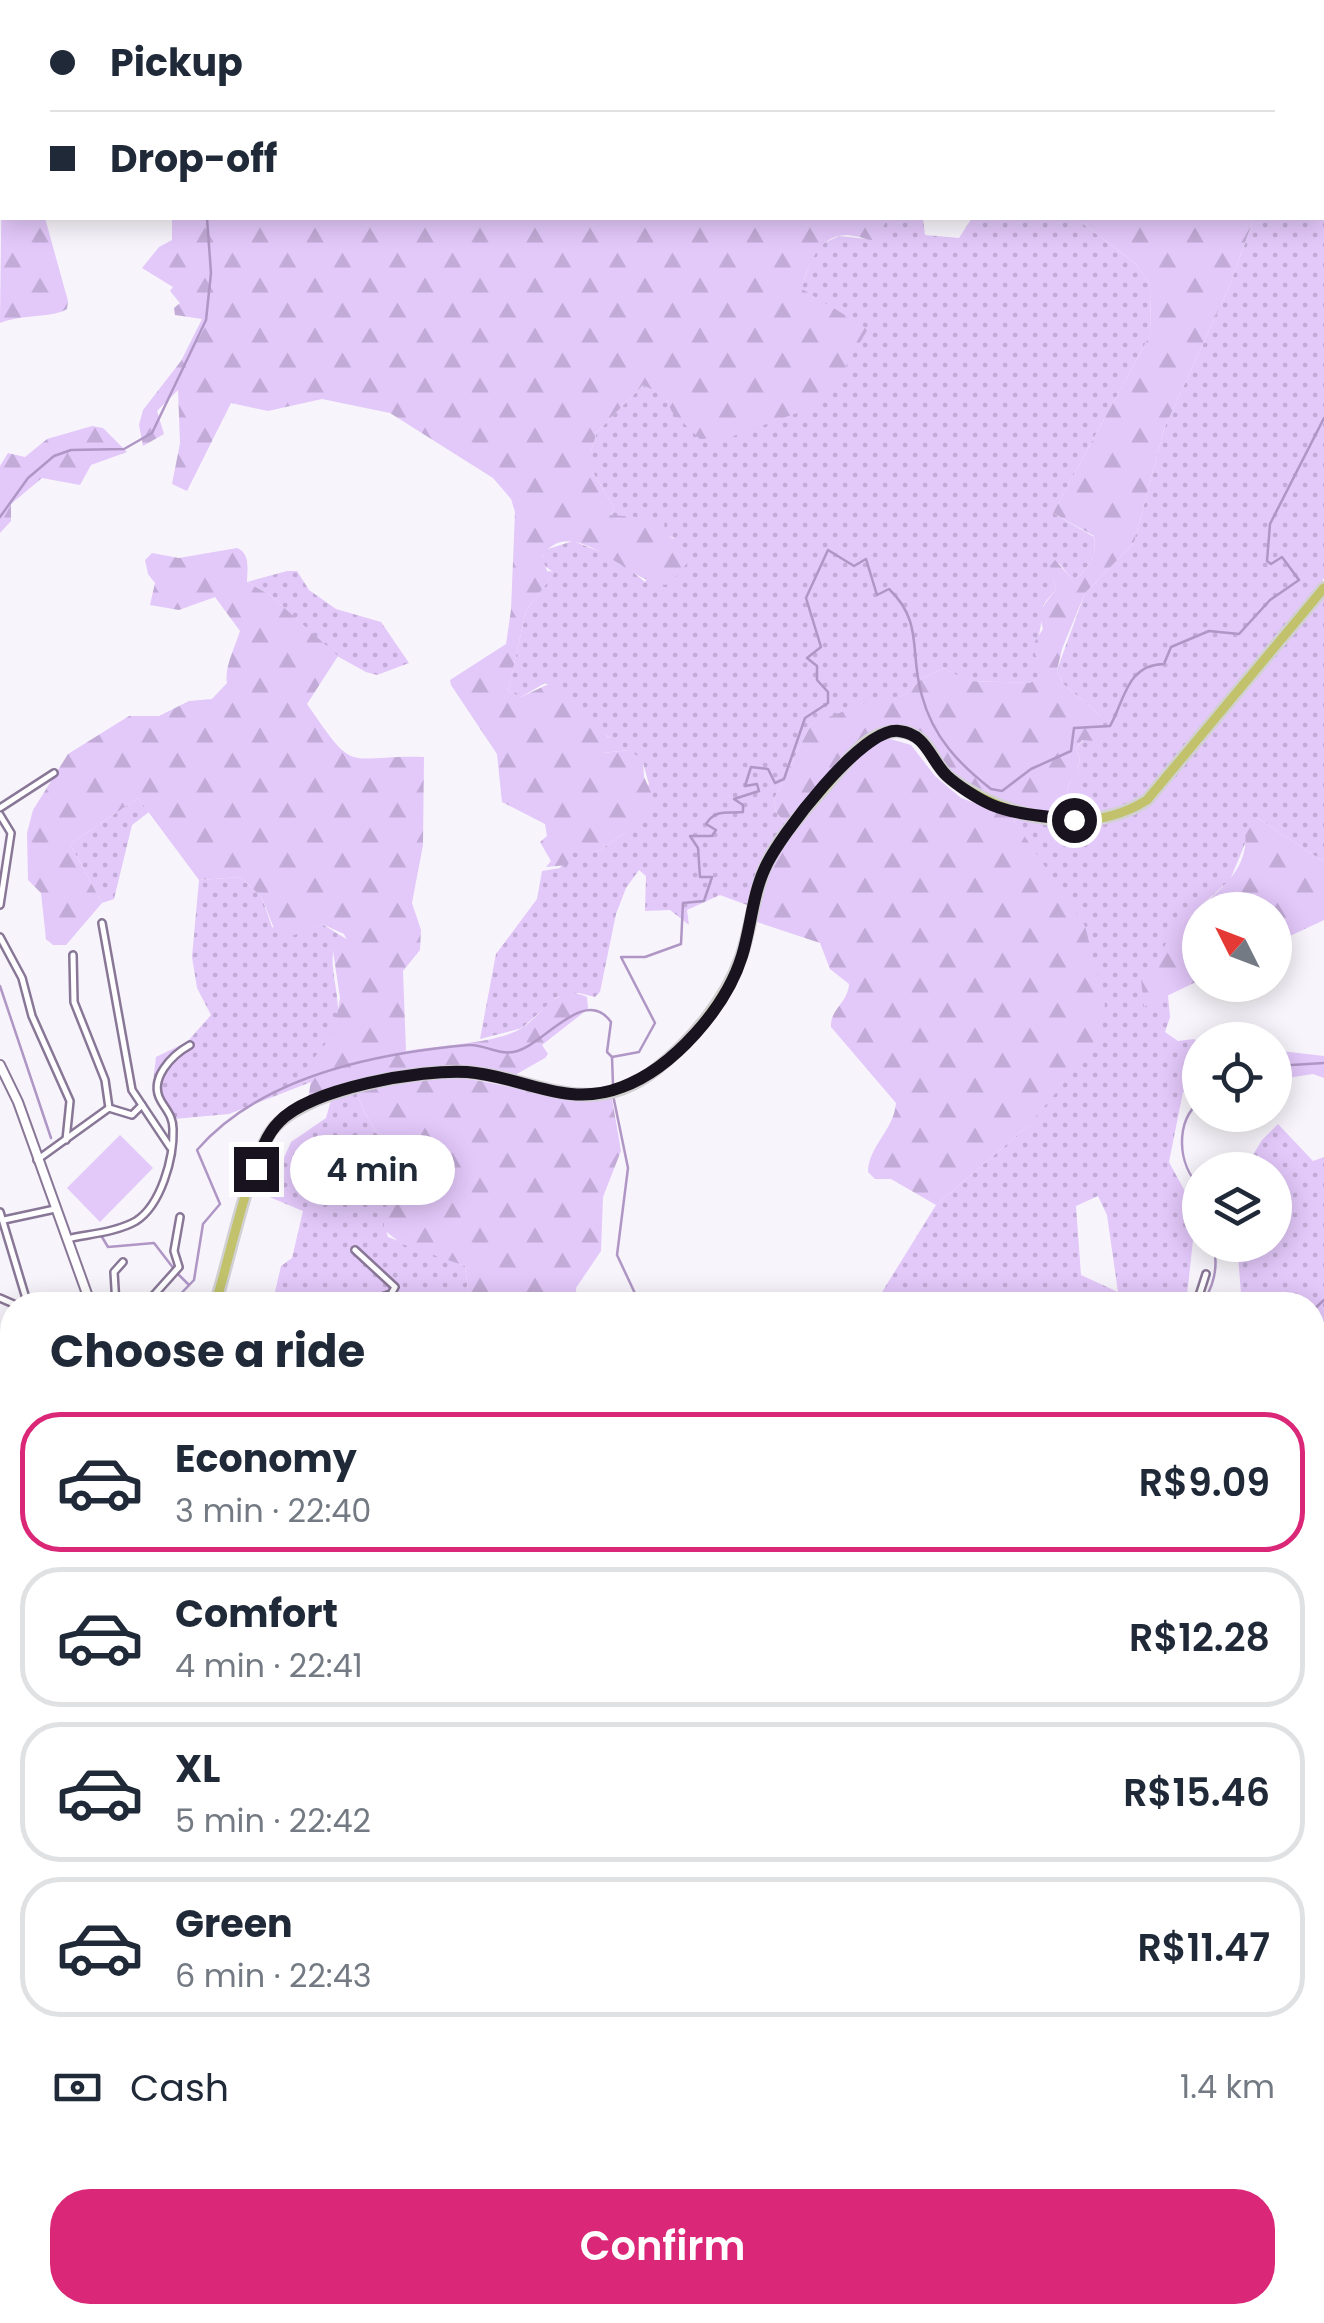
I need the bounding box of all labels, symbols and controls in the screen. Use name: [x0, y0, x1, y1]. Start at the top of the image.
text: Pickup: [110, 36, 243, 89]
text: Drop-off: [110, 132, 278, 185]
route start: [1052, 798, 1097, 843]
north arrow: [1182, 892, 1292, 1002]
map controls: [1182, 892, 1292, 1262]
button: locate: [1182, 1022, 1292, 1132]
callout: 4 min: [291, 1134, 456, 1204]
route end: [234, 1147, 279, 1192]
text: 4 min: [326, 1147, 419, 1192]
button: layers: [1182, 1152, 1292, 1262]
text: Choose a ride: [50, 1320, 365, 1383]
text: Economy: [175, 1432, 357, 1485]
icon: car: [55, 1437, 145, 1527]
text: R$9.09: [1139, 1456, 1270, 1509]
text: 3 min · 22:40: [175, 1488, 371, 1533]
text: Comfort: [175, 1587, 338, 1640]
icon: car: [55, 1592, 145, 1682]
text: R$12.28: [1129, 1611, 1270, 1664]
text: 4 min · 22:41: [175, 1643, 363, 1688]
text: XL: [175, 1742, 220, 1795]
icon: car: [55, 1747, 145, 1837]
text: R$15.46: [1123, 1766, 1270, 1819]
text: 5 min · 22:42: [175, 1798, 371, 1843]
text: Green: [175, 1897, 293, 1950]
icon: car: [55, 1902, 145, 1992]
text: R$11.47: [1137, 1921, 1270, 1974]
text: 6 min · 22:43: [175, 1953, 372, 1998]
icon: cash: [50, 2060, 105, 2115]
text: Cash: [130, 2061, 229, 2114]
text: 1.4 km: [1180, 2064, 1275, 2109]
button: Confirm: [50, 2189, 1275, 2304]

